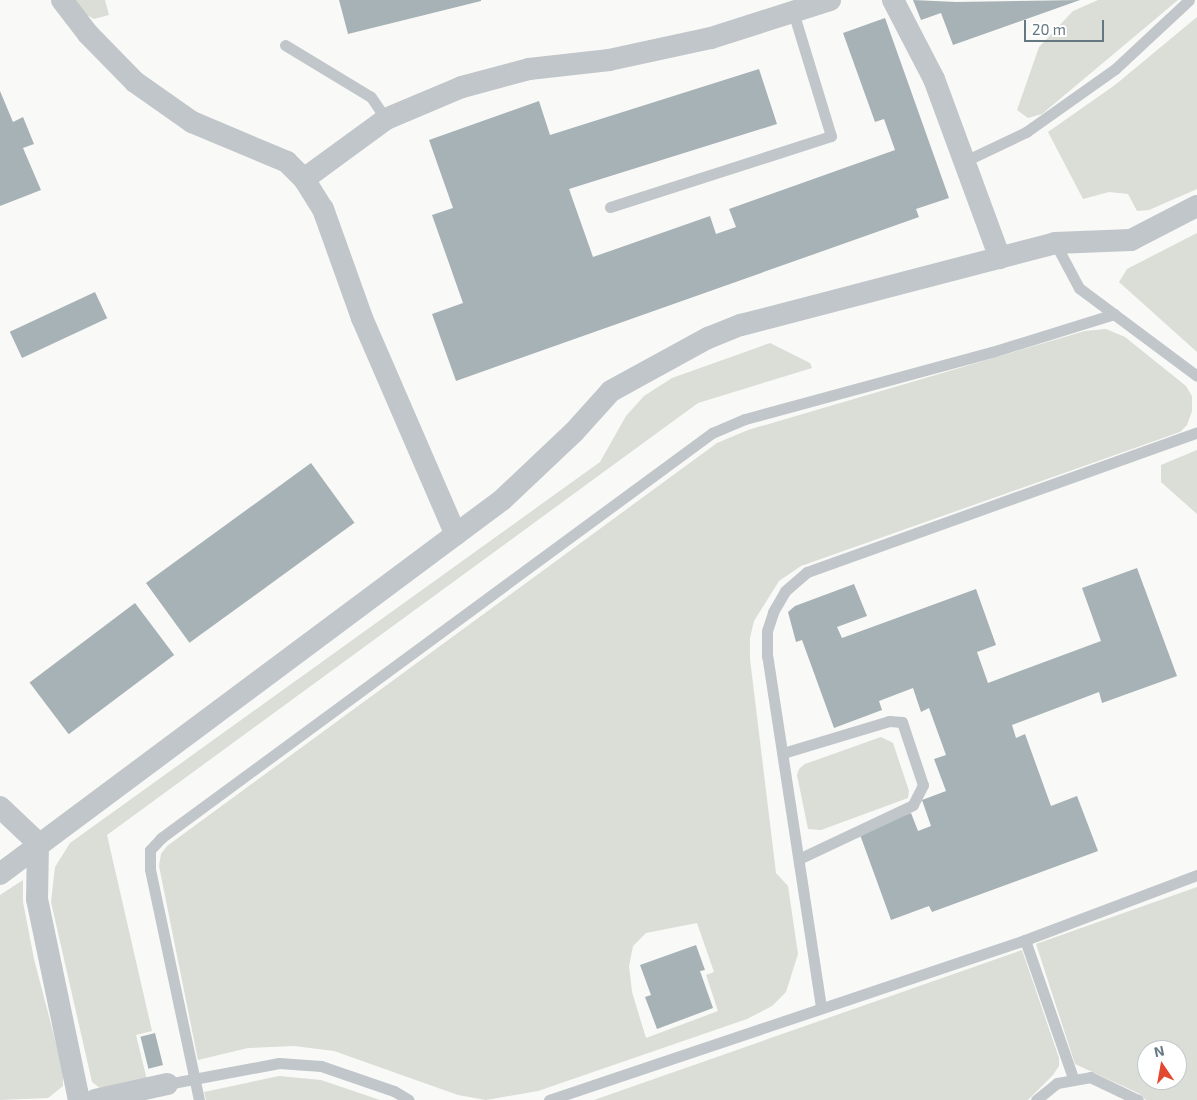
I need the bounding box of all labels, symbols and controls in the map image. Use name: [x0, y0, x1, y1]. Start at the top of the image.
scale bar: [1027, 10, 1107, 42]
text: 20 m: [1032, 20, 1066, 38]
north arrow: [1137, 1040, 1187, 1090]
text: N: [1152, 1041, 1166, 1060]

